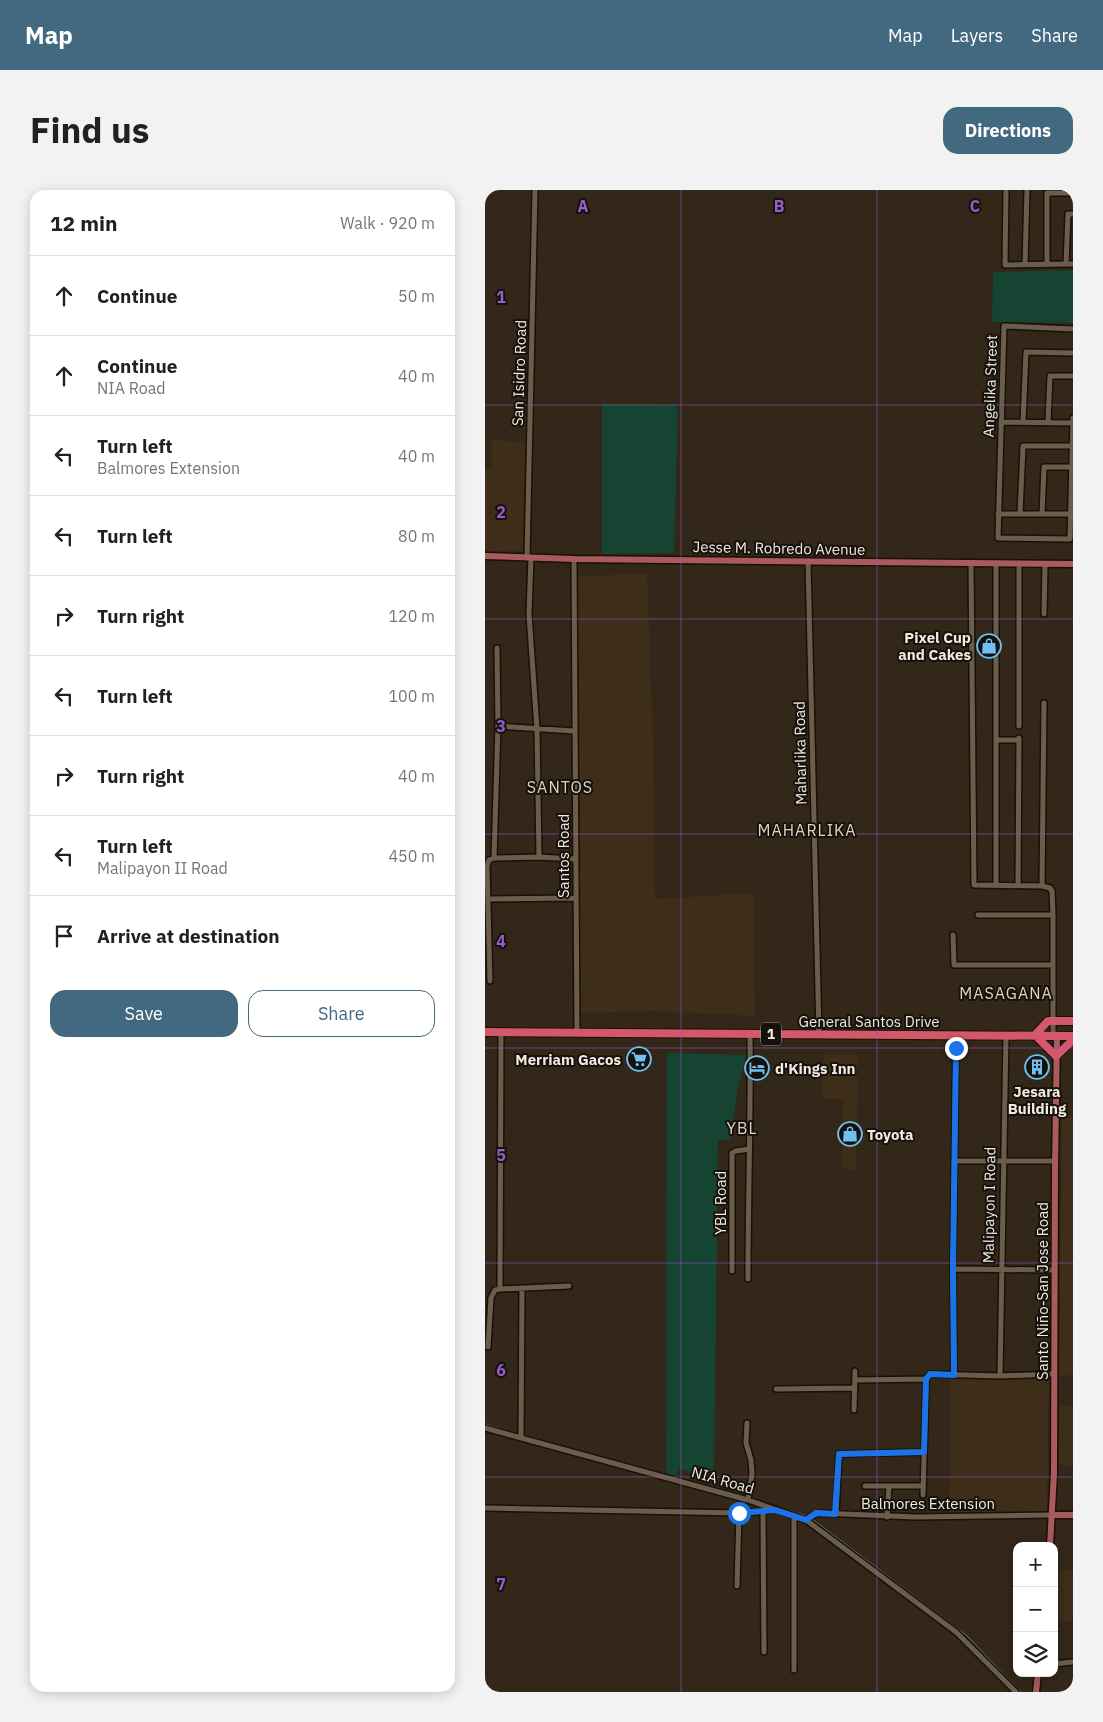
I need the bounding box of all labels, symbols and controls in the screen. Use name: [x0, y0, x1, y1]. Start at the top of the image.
text: Map: [25, 19, 73, 51]
text: Map: [888, 24, 923, 47]
text: Layers: [951, 24, 1003, 47]
text: Share: [1031, 24, 1078, 47]
text: Find us: [30, 107, 149, 153]
button: Directions: [943, 107, 1073, 154]
text: A: [578, 196, 589, 216]
text: B: [774, 196, 785, 216]
text: C: [970, 196, 980, 216]
text: 12 min: [50, 209, 117, 237]
text: Walk · 920 m: [340, 213, 435, 233]
icon: ahead: [50, 282, 78, 310]
text: Continue: [97, 284, 177, 308]
text: 50 m: [398, 286, 435, 306]
text: 1: [496, 287, 506, 307]
street label: San Isidro Road: [508, 319, 530, 427]
street label: Angelika Street: [979, 334, 1001, 438]
text: Continue: [97, 354, 177, 378]
icon: ahead: [50, 362, 78, 390]
text: 40 m: [398, 366, 435, 386]
text: NIA Road: [97, 378, 166, 398]
text: Turn left: [97, 434, 173, 458]
icon: left: [50, 442, 78, 470]
text: 40 m: [398, 446, 435, 466]
text: Balmores Extension: [97, 458, 240, 478]
text: 2: [496, 502, 506, 522]
icon: left: [50, 522, 78, 550]
text: Turn left: [97, 524, 173, 548]
text: 80 m: [398, 526, 435, 546]
street label: Jesse M. Robredo Avenue: [692, 537, 866, 559]
icon: right: [50, 602, 78, 630]
text: Turn right: [97, 604, 184, 628]
text: 120 m: [388, 606, 435, 626]
place label: Pixel Cup and Cakes: [898, 628, 971, 664]
shop icon: Pixel Cup and Cakes: [976, 633, 1002, 659]
icon: left: [50, 682, 78, 710]
text: Turn left: [97, 684, 173, 708]
text: 100 m: [388, 686, 435, 706]
street label: Maharlika Road: [790, 701, 810, 805]
text: 3: [496, 716, 506, 736]
icon: right: [50, 762, 78, 790]
text: Turn right: [97, 764, 184, 788]
text: 40 m: [398, 766, 435, 786]
district label: SANTOS: [527, 777, 593, 797]
street label: Santos Road: [554, 814, 573, 898]
district label: MAHARLIKA: [758, 820, 856, 840]
text: Turn left: [97, 834, 173, 858]
icon: left: [50, 842, 78, 870]
text: 450 m: [388, 846, 435, 866]
text: Malipayon II Road: [97, 858, 228, 878]
icon: arrive: [50, 922, 78, 950]
text: Arrive at destination: [97, 924, 280, 948]
text: 4: [496, 931, 506, 951]
district label: MASAGANA: [959, 983, 1053, 1003]
button: Save: [50, 990, 238, 1037]
button: Share: [248, 990, 435, 1037]
street label: General Santos Drive: [798, 1012, 940, 1031]
road number: 1: [761, 1022, 781, 1046]
route end: [945, 1037, 968, 1060]
supermarket icon: Merriam Gacos: [626, 1046, 652, 1072]
place label: Merriam Gacos: [515, 1050, 621, 1069]
building icon: Jesara Building: [1024, 1054, 1050, 1080]
hotel icon: d'Kings Inn: [744, 1055, 770, 1081]
place label: d'Kings Inn: [775, 1059, 856, 1078]
place label: Jesara Building: [1008, 1082, 1067, 1118]
district label: YBL: [727, 1118, 757, 1138]
shop icon: Toyota: [837, 1121, 863, 1147]
place label: Toyota: [867, 1125, 914, 1144]
text: 5: [496, 1145, 506, 1165]
street label: Malipayon I Road: [978, 1147, 1000, 1263]
street label: YBL Road: [711, 1171, 730, 1235]
street label: Santo Niño-San Jose Road: [1033, 1202, 1052, 1380]
text: 6: [496, 1360, 506, 1380]
street label: NIA Road: [690, 1462, 756, 1498]
street label: Balmores Extension: [861, 1494, 995, 1513]
route start: [728, 1502, 751, 1525]
map controls: [1013, 1542, 1058, 1677]
button: +: [1013, 1542, 1058, 1587]
text: 7: [496, 1574, 506, 1594]
button: −: [1013, 1587, 1058, 1632]
button: layers: [1013, 1632, 1058, 1677]

